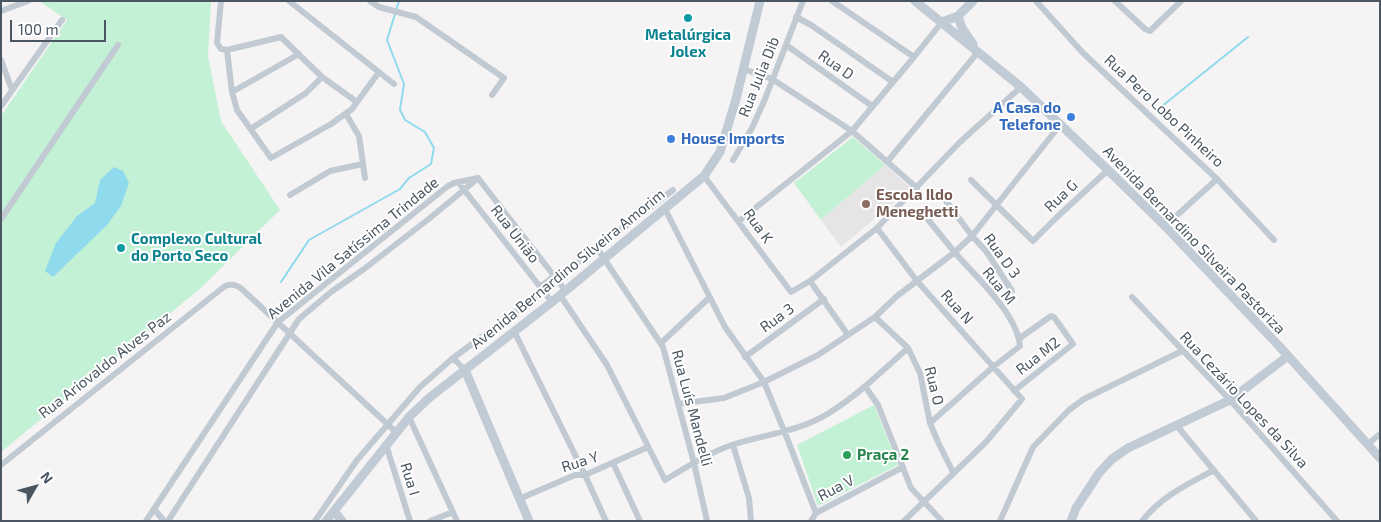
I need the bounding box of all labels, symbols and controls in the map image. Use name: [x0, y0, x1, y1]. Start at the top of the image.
scale bar: [12, 10, 109, 42]
marker: Metalúrgica Jolex: [682, 12, 694, 24]
text: 100 m: [18, 20, 59, 38]
place label: Metalúrgica Jolex: [645, 26, 731, 61]
street label: Rua Julia Dib: [735, 34, 783, 120]
street label: Rua D: [815, 46, 857, 84]
street label: Rua Pero Lobo Pinheiro: [1101, 51, 1227, 171]
place label: A Casa do Telefone: [993, 99, 1061, 134]
marker: A Casa do Telefone: [1065, 111, 1077, 123]
place label: House Imports: [681, 130, 785, 148]
marker: House Imports: [665, 133, 677, 145]
street label: Avenida Bernardino Silveira Pastoriza: [1099, 142, 1289, 338]
street label: Avenida Vila Satíssima Trindade: [264, 173, 442, 323]
street label: Rua G: [1041, 176, 1081, 216]
street label: Avenida Bernardino Silveira Amorim: [468, 185, 668, 353]
place label: Escola Ildo Meneghetti: [876, 186, 958, 221]
marker: Escola Ildo Meneghetti: [860, 198, 872, 210]
street label: Rua União: [487, 201, 543, 267]
street label: Rua K: [739, 205, 777, 247]
place label: Complexo Cultural do Porto Seco: [131, 230, 262, 265]
street label: Rua D 3: [980, 230, 1024, 282]
marker: Complexo Cultural do Porto Seco: [115, 242, 127, 254]
street label: Rua M: [979, 264, 1019, 308]
street label: Rua N: [937, 286, 977, 328]
street label: Rua 3: [756, 300, 798, 336]
street label: Rua Ariovaldo Alves Paz: [35, 308, 175, 422]
street label: Rua Cezário Lopes da Silva: [1176, 328, 1312, 472]
street label: Rua M2: [1012, 333, 1064, 379]
street label: Rua Luís Mandelli: [668, 348, 716, 468]
street label: Rua O: [920, 365, 948, 407]
place label: Praça 2: [857, 446, 909, 464]
street label: Rua Y: [559, 448, 601, 476]
marker: Praça 2: [841, 449, 853, 461]
street label: Rua I: [397, 460, 423, 498]
north arrow: [10, 462, 60, 512]
text: N: [37, 468, 57, 487]
street label: Rua V: [815, 471, 857, 505]

